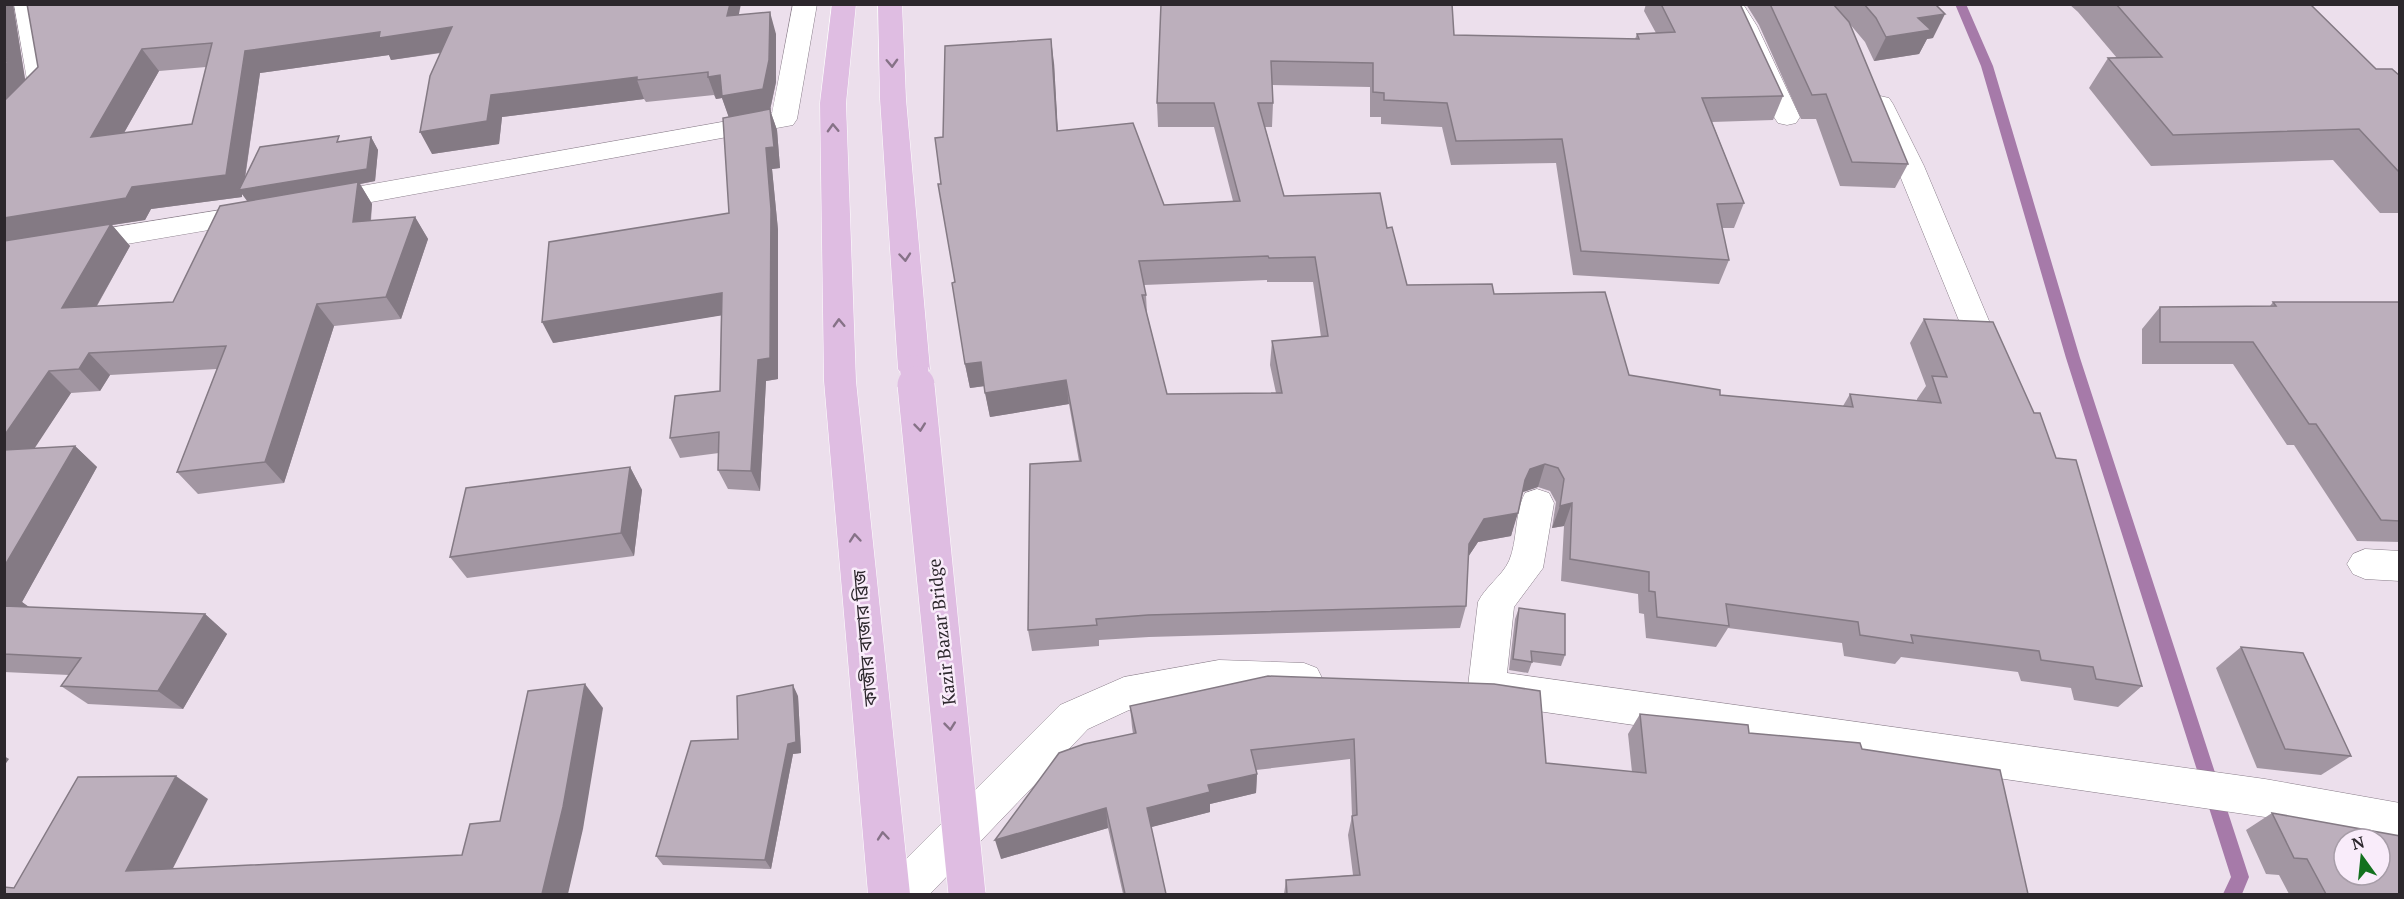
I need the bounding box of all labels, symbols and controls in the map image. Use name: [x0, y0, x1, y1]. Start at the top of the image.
one-way arrow: [885, 58, 898, 67]
one-way arrow: [827, 124, 840, 133]
one-way arrow: [898, 253, 911, 262]
one-way arrow: [832, 318, 845, 327]
one-way arrow: [913, 423, 926, 432]
one-way arrow: [849, 533, 862, 542]
street label: Kazir Bazar Bridge: [921, 557, 961, 707]
street label: কাজীর বাজার ব্রিজ: [846, 568, 882, 708]
one-way arrow: [943, 721, 956, 730]
north arrow: [2332, 827, 2392, 887]
text: N: [2349, 830, 2367, 855]
one-way arrow: [877, 832, 890, 841]

